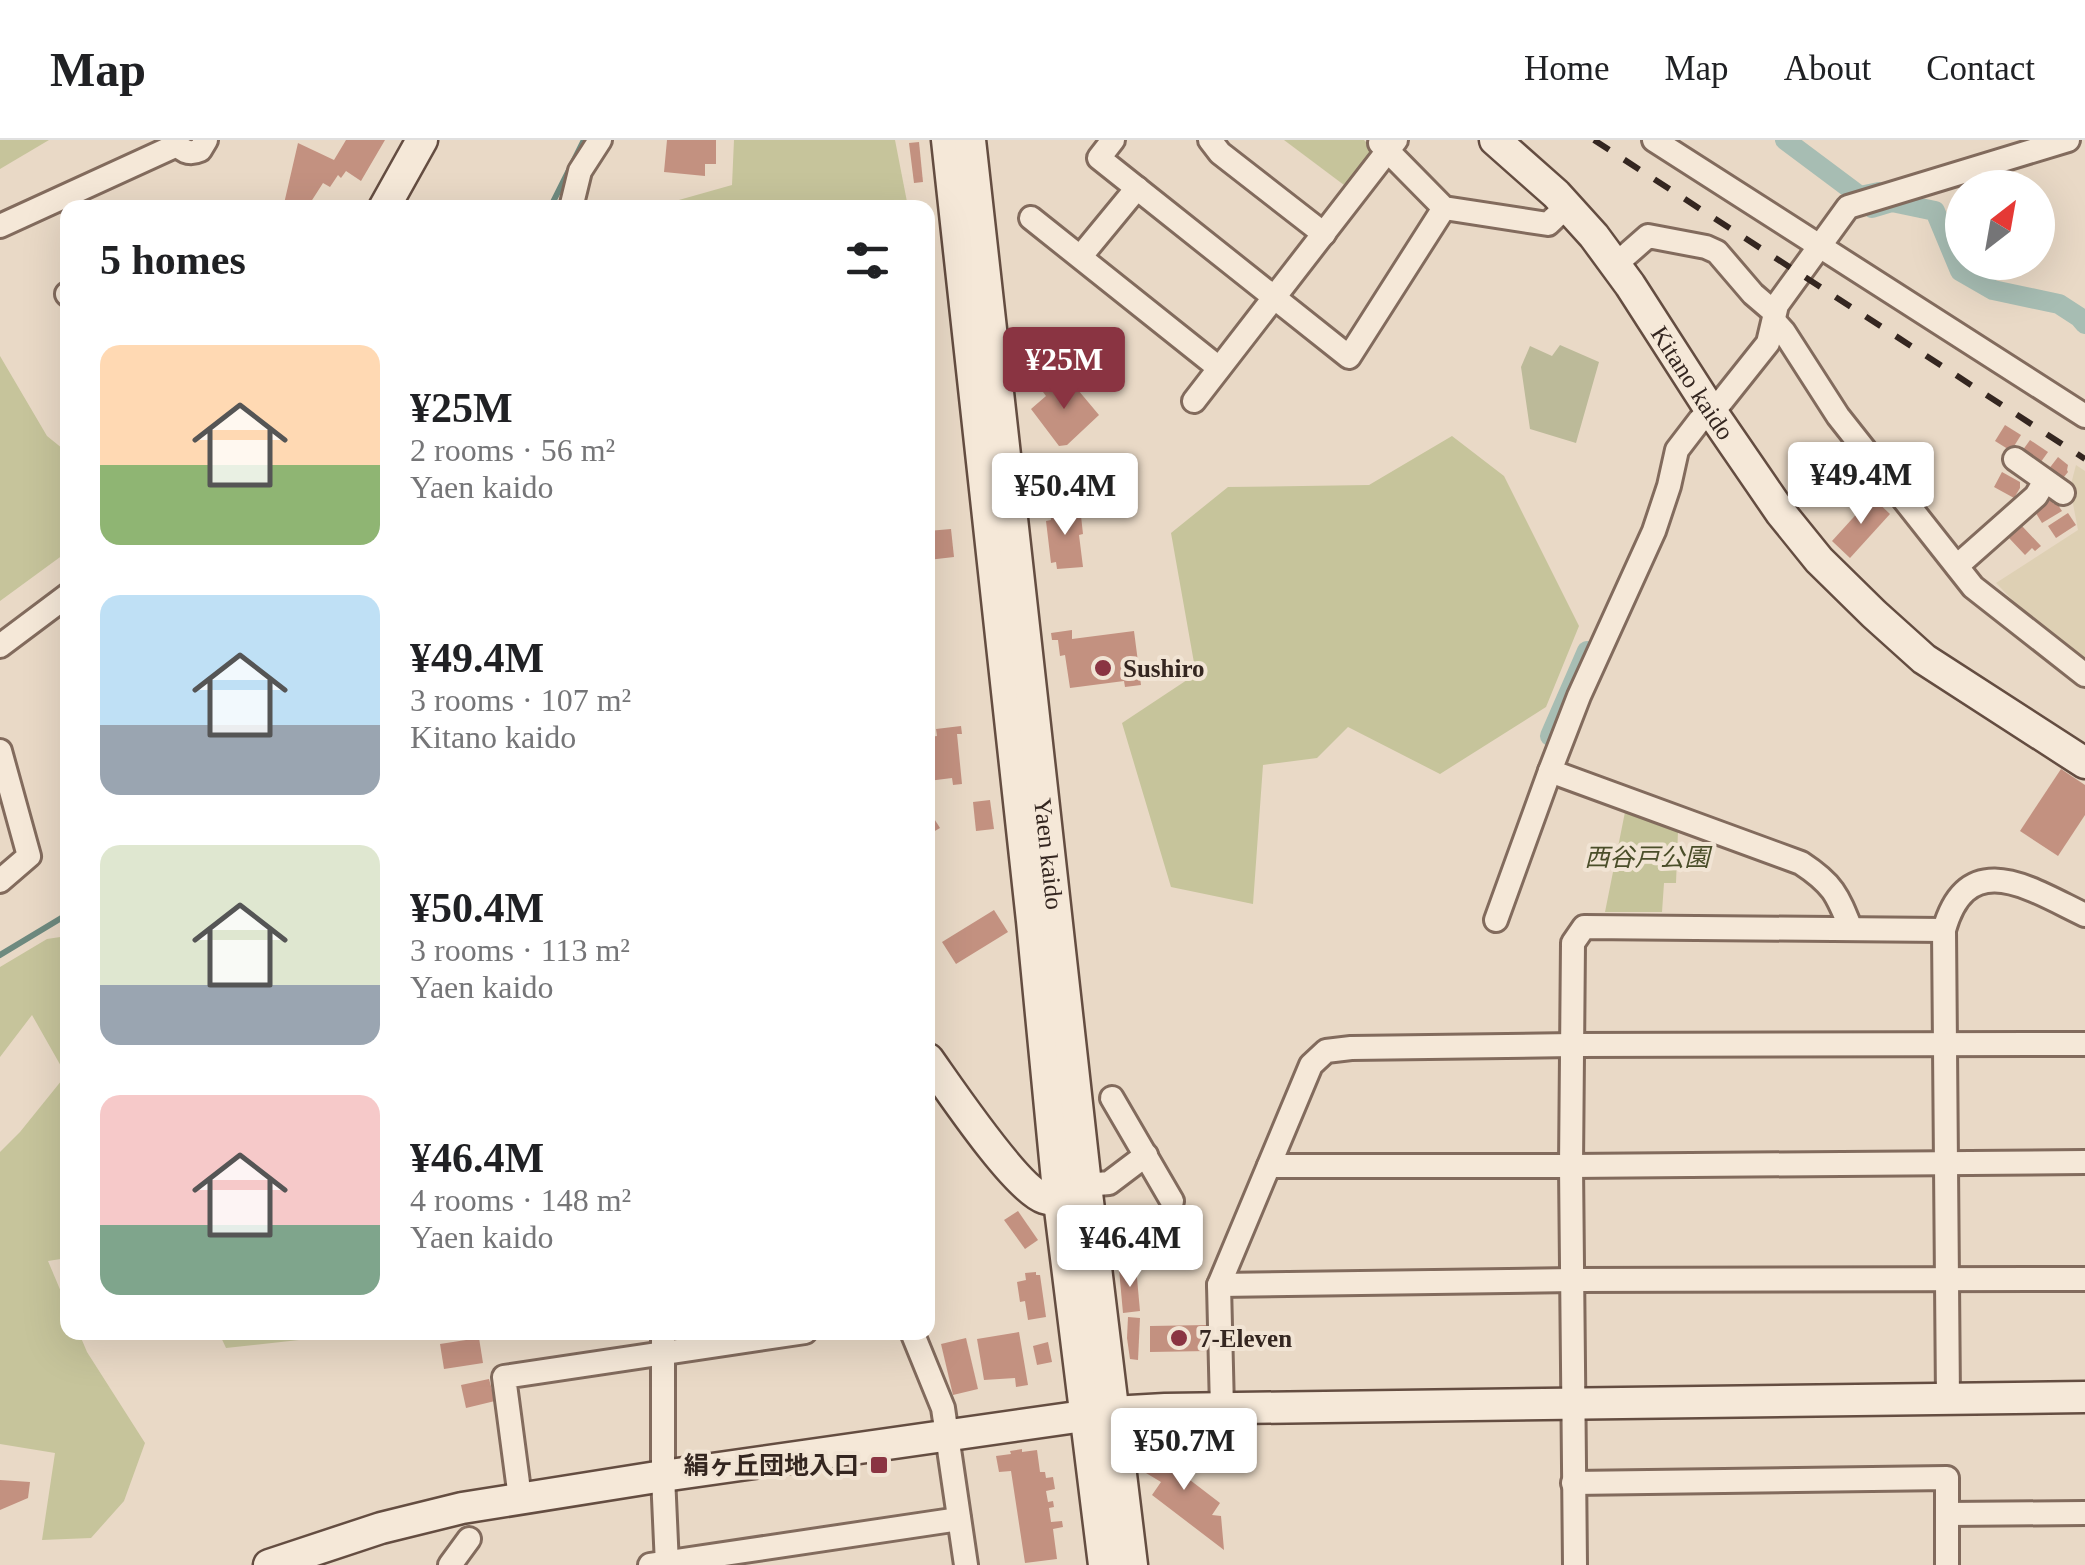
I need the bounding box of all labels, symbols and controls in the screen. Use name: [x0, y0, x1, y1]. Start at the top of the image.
text: Map: [50, 43, 146, 96]
text: Home: [1524, 49, 1609, 88]
text: Map: [1664, 49, 1729, 88]
text: About: [1784, 49, 1871, 88]
text: Contact: [1926, 49, 2035, 88]
north arrow: [1945, 170, 2055, 280]
map controls: [1945, 170, 2055, 280]
icon: filters: [840, 233, 895, 288]
text: 5 homes: [100, 237, 246, 283]
street label: Kitano kaido: [1646, 321, 1740, 444]
pin: ¥25M: [1005, 327, 1123, 412]
text: ¥25M: [1025, 341, 1103, 377]
icon: home: [180, 385, 300, 505]
text: ¥25M: [410, 385, 513, 431]
text: 2 rooms · 56 m²: [410, 432, 615, 468]
pin: ¥49.4M: [1780, 442, 1942, 527]
pin: ¥50.4M: [984, 453, 1146, 538]
text: ¥49.4M: [1810, 456, 1912, 492]
text: ¥50.4M: [1014, 467, 1116, 503]
text: Yaen kaido: [410, 469, 553, 505]
icon: home: [180, 635, 300, 755]
text: ¥49.4M: [410, 635, 544, 681]
place label: Sushiro: [1123, 655, 1205, 682]
marker: Sushiro: [1092, 657, 1114, 679]
text: 3 rooms · 107 m²: [410, 682, 631, 718]
text: Kitano kaido: [410, 719, 576, 755]
street label: Yaen kaido: [1030, 796, 1069, 911]
park label: 西谷戸公園: [1584, 844, 1712, 871]
icon: home: [180, 885, 300, 1005]
text: ¥50.4M: [410, 885, 544, 931]
text: 3 rooms · 113 m²: [410, 932, 630, 968]
text: Yaen kaido: [410, 969, 553, 1005]
icon: home: [180, 1135, 300, 1255]
text: ¥46.4M: [410, 1135, 544, 1181]
text: 4 rooms · 148 m²: [410, 1182, 631, 1218]
pin: ¥46.4M: [1049, 1205, 1211, 1290]
text: Yaen kaido: [410, 1219, 553, 1255]
text: ¥46.4M: [1079, 1219, 1181, 1255]
place label: 7-Eleven: [1199, 1325, 1292, 1352]
marker: 7-Eleven: [1168, 1327, 1190, 1349]
pin: ¥50.7M: [1103, 1408, 1265, 1493]
text: ¥50.7M: [1133, 1422, 1235, 1458]
place label: 絹ヶ丘団地入口: [684, 1452, 859, 1479]
marker: 絹ヶ丘団地入口: [868, 1454, 890, 1476]

